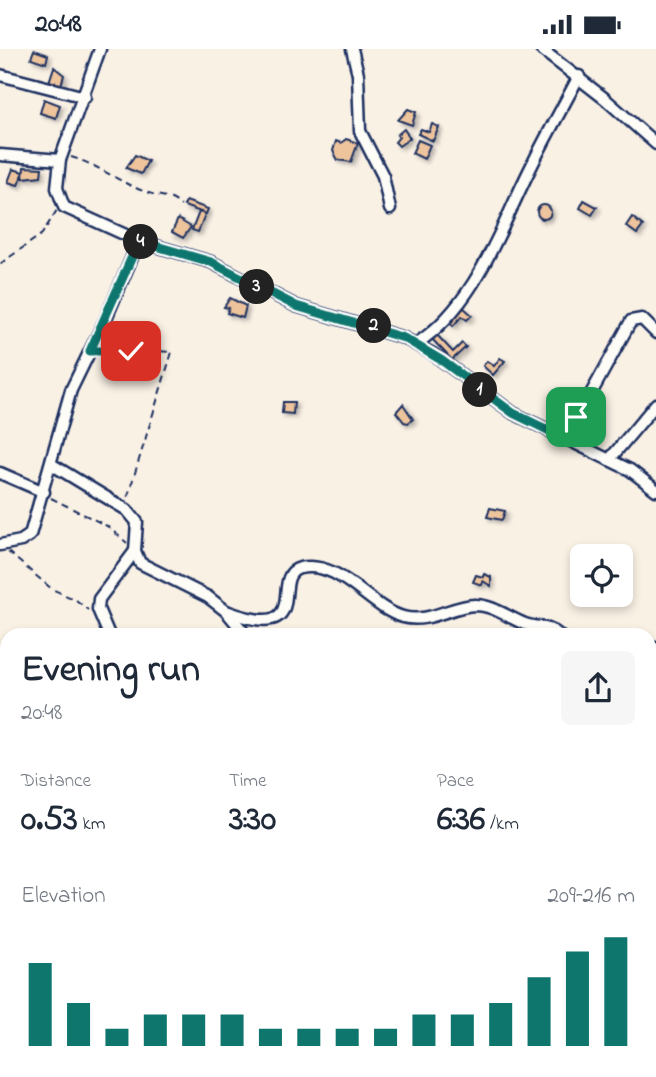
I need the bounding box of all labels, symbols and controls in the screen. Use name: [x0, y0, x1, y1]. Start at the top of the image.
text: 20:48: [35, 6, 82, 44]
pin: 4: [124, 225, 158, 259]
text: 4: [137, 228, 144, 255]
pin: 3: [240, 269, 274, 305]
text: 3: [253, 273, 260, 300]
pin: 2: [356, 309, 392, 343]
text: 2: [369, 312, 378, 339]
pin: [101, 321, 161, 381]
icon: check: [112, 332, 150, 370]
pin: 1: [462, 373, 498, 407]
text: 1: [476, 376, 483, 403]
pin: [546, 387, 606, 447]
icon: arrive: [557, 398, 595, 436]
map controls: [570, 544, 633, 607]
button: locate: [570, 544, 633, 607]
text: Evening run: [21, 643, 200, 699]
button: share: [561, 651, 635, 725]
text: 20:48: [21, 697, 62, 730]
text: Distance: [21, 768, 91, 795]
text: Time: [229, 768, 267, 795]
text: Pace: [437, 768, 474, 795]
text: 0.53: [21, 795, 78, 846]
text: 3:30: [229, 795, 276, 846]
text: 6:36: [437, 795, 485, 846]
text: km: [78, 811, 106, 838]
text: /km: [485, 811, 519, 838]
text: Elevation: [21, 880, 106, 913]
text: 209–216 m: [548, 880, 635, 913]

